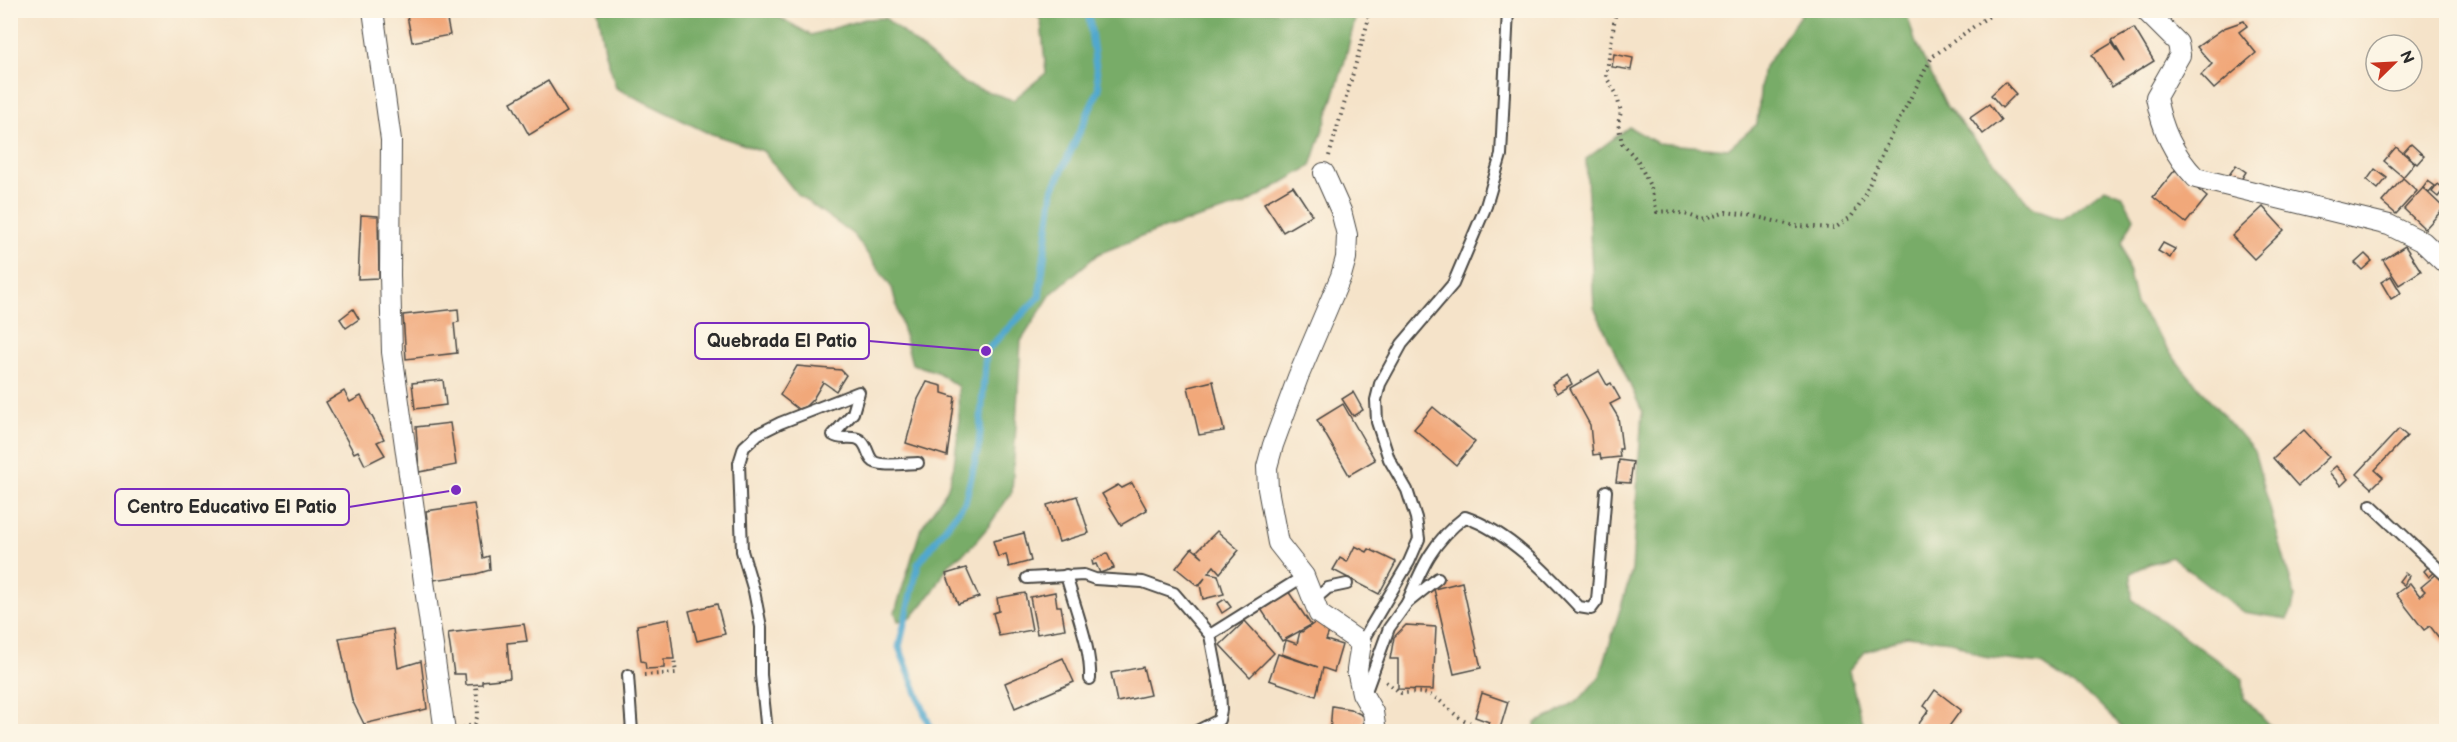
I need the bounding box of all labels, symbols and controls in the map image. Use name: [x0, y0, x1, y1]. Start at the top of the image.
north arrow: [2364, 33, 2424, 93]
text: N: [2395, 48, 2417, 67]
callout: Quebrada El Patio: [695, 323, 869, 359]
text: Quebrada El Patio: [707, 331, 857, 352]
callout: Centro Educativo El Patio: [115, 489, 349, 525]
text: Centro Educativo El Patio: [127, 497, 337, 518]

